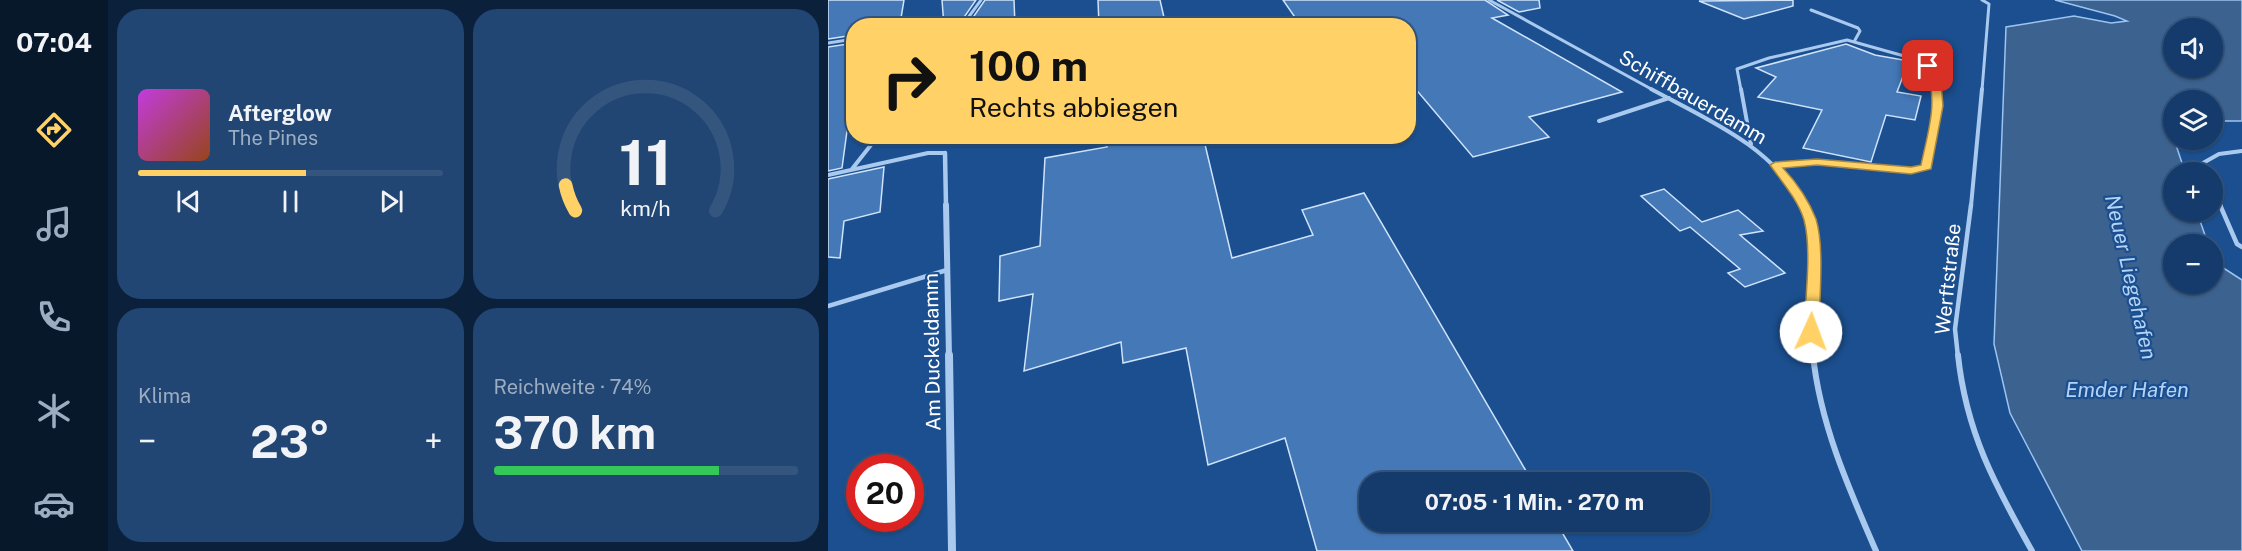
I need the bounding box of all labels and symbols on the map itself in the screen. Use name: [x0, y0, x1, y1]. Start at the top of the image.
pin: [1902, 40, 1953, 91]
street label: Schiffbauerdamm: [1615, 45, 1771, 149]
water label: Neuer Liegehafen: [2100, 192, 2162, 362]
street label: Werftstraße: [1930, 222, 1966, 336]
street label: Am Duckeldamm: [919, 273, 945, 431]
position arrow: [1779, 300, 1843, 364]
water label: Emder Hafen: [2065, 377, 2189, 402]
speed limit sign: 20: [846, 454, 924, 532]

